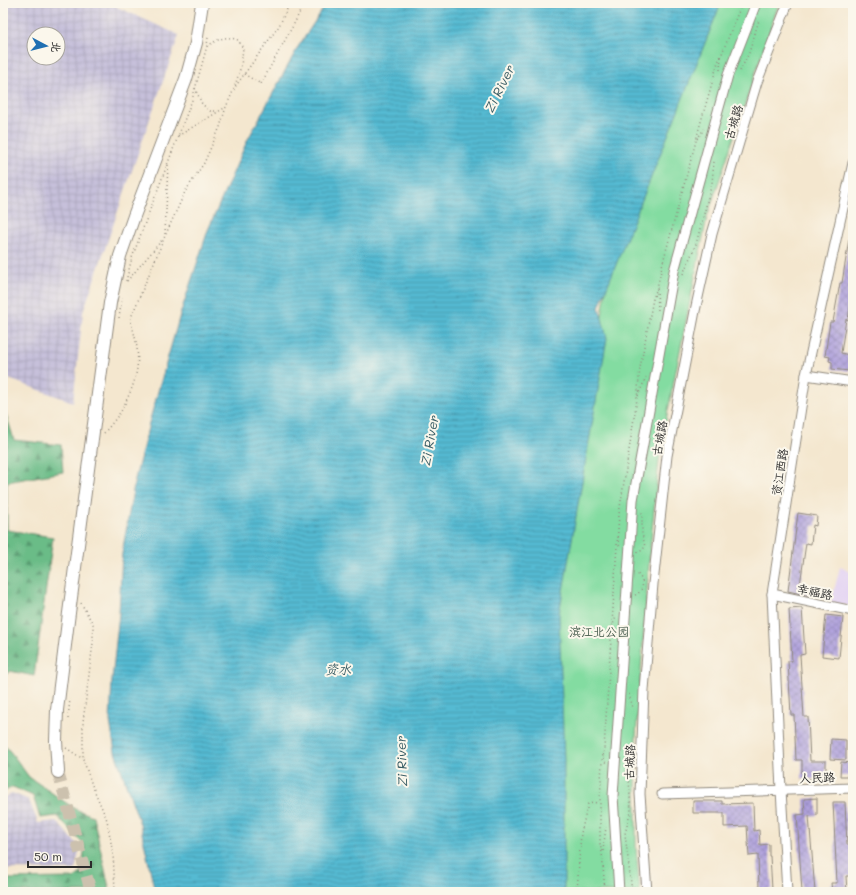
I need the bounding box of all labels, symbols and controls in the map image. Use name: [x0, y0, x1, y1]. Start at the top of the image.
north arrow: [26, 26, 66, 66]
text: 北: [48, 41, 65, 54]
water label: Zi River: [480, 61, 518, 114]
street label: 古城路: [720, 102, 746, 142]
water label: Zi River: [416, 413, 442, 466]
street label: 古城路: [648, 419, 670, 457]
street label: 资江西路: [767, 447, 791, 497]
street label: 幸福路: [796, 579, 834, 603]
park label: 滨江北公园: [569, 623, 629, 639]
water label: 资水: [325, 660, 352, 677]
water label: Zi River: [392, 735, 410, 787]
street label: 古城路: [620, 744, 638, 780]
street label: 人民路: [799, 768, 835, 786]
scale bar: [28, 843, 91, 869]
text: 50 m: [34, 848, 62, 864]

